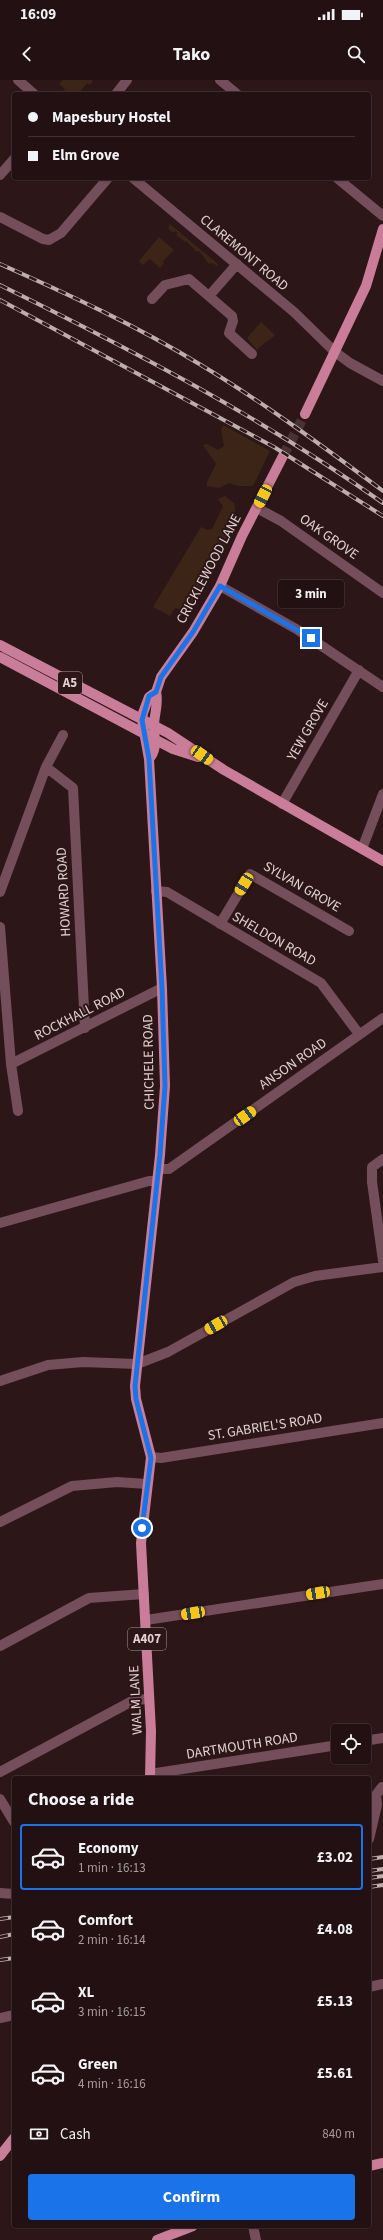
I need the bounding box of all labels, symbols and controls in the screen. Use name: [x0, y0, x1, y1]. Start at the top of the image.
text: 16:09: [20, 4, 56, 25]
text: Tako: [173, 42, 210, 67]
icon: back: [16, 43, 38, 65]
icon: search: [345, 43, 367, 65]
text: Mapesbury Hostel: [52, 107, 171, 128]
text: Elm Grove: [52, 145, 119, 166]
street label: CLAREMONT ROAD: [195, 210, 293, 296]
car: [252, 483, 274, 509]
street label: OAK GROVE: [295, 509, 363, 565]
street label: CRICKLEWOOD LANE: [172, 511, 246, 627]
callout: 3 min: [278, 580, 344, 608]
text: 3 min: [295, 585, 327, 603]
route end: [302, 629, 320, 647]
road number: A5: [58, 672, 82, 694]
street label: YEW GROVE: [282, 695, 334, 765]
car: [189, 743, 215, 767]
street label: HOWARD ROAD: [52, 847, 76, 937]
street label: SYLVAN GROVE: [260, 857, 344, 917]
car: [233, 871, 255, 897]
street label: SHELDON ROAD: [228, 907, 320, 971]
street label: ROCKHALL ROAD: [31, 982, 129, 1046]
street label: CHICHELE ROAD: [138, 1014, 160, 1110]
street label: ANSON ROAD: [255, 1033, 331, 1095]
car: [232, 1104, 258, 1128]
car: [203, 1314, 229, 1336]
street label: ST. GABRIEL'S ROAD: [206, 1408, 324, 1446]
route start: [133, 1519, 151, 1537]
car: [305, 1585, 331, 1601]
car: [180, 1605, 206, 1621]
road number: A407: [128, 1628, 166, 1650]
street label: WALM LANE: [124, 1665, 148, 1735]
map controls: [331, 1724, 371, 1764]
button: locate: [331, 1724, 371, 1764]
street label: DARTMOUTH ROAD: [185, 1727, 299, 1765]
text: Choose a ride: [28, 1787, 134, 1812]
text: Economy: [78, 1838, 139, 1859]
icon: car: [30, 1839, 66, 1875]
text: £3.02: [317, 1847, 353, 1868]
text: 1 min · 16:13: [78, 1859, 146, 1877]
text: Comfort: [78, 1910, 133, 1931]
icon: car: [30, 1911, 66, 1947]
text: £4.08: [317, 1919, 353, 1940]
text: 2 min · 16:14: [78, 1931, 146, 1949]
text: XL: [78, 1982, 94, 2003]
icon: car: [30, 1983, 66, 2019]
text: £5.13: [317, 1991, 353, 2012]
text: 3 min · 16:15: [78, 2003, 146, 2021]
text: Green: [78, 2054, 118, 2075]
icon: car: [30, 2055, 66, 2091]
text: £5.61: [317, 2063, 353, 2084]
text: 4 min · 16:16: [78, 2075, 146, 2093]
icon: cash: [28, 2123, 50, 2145]
text: Cash: [60, 2124, 91, 2145]
text: 840 m: [322, 2125, 355, 2143]
button: Confirm: [28, 2174, 355, 2220]

